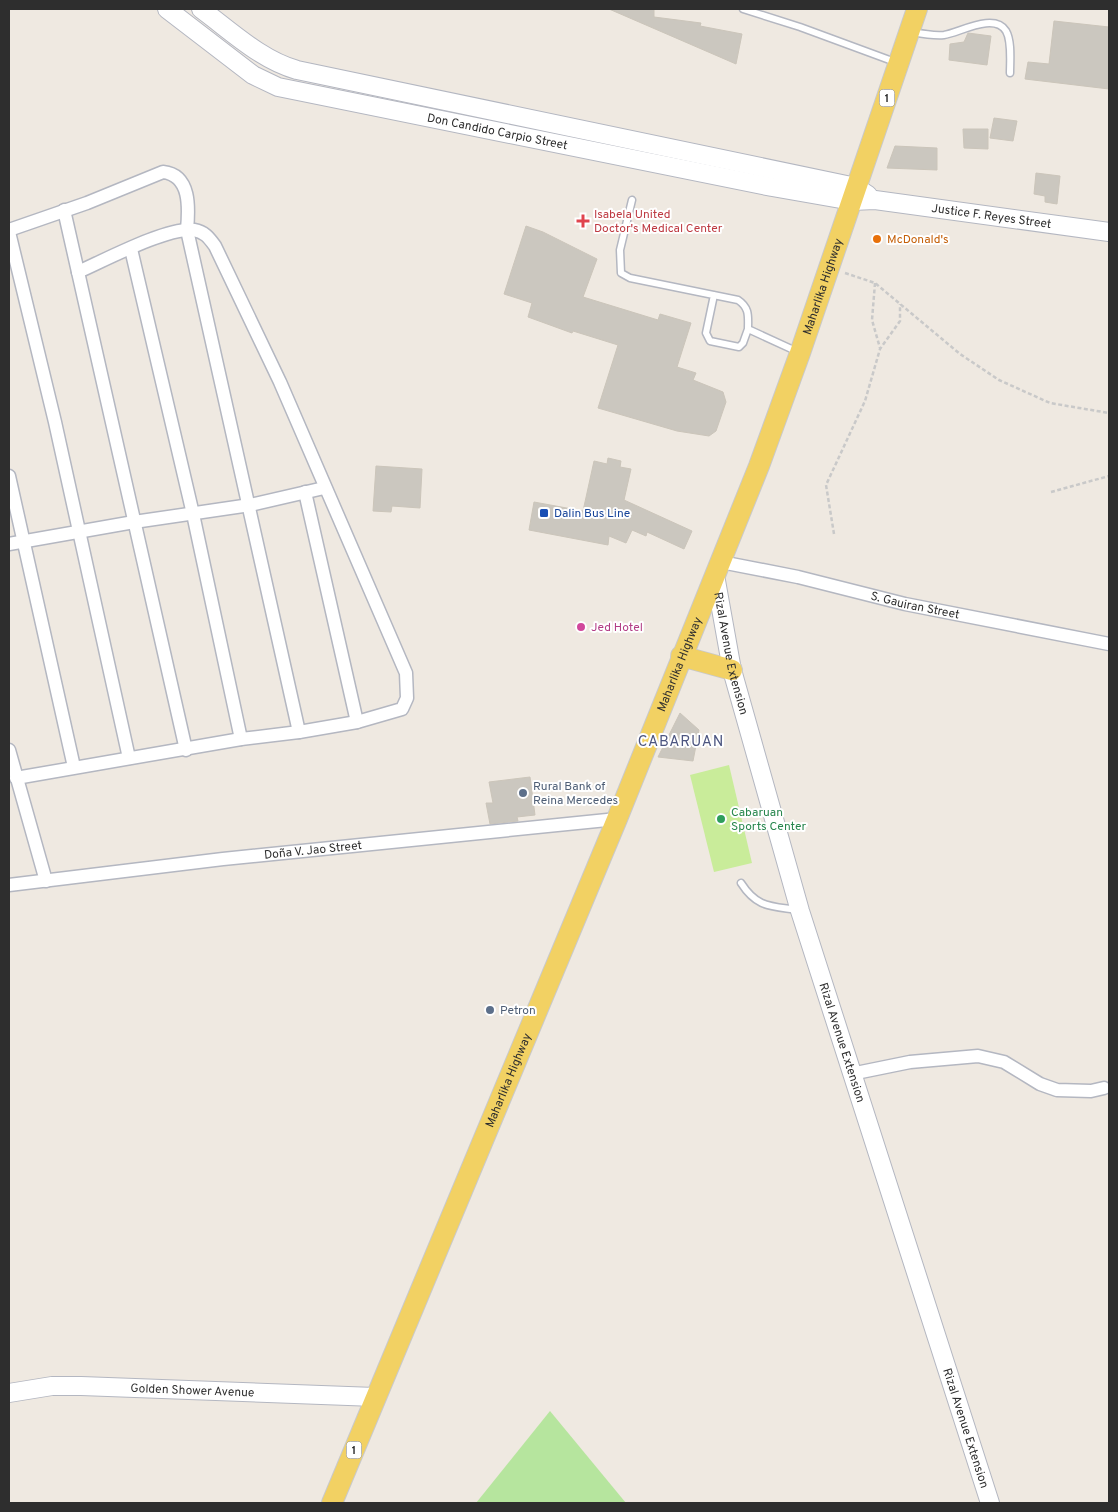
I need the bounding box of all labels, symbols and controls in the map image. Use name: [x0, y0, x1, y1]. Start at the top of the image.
road number: 1: [880, 90, 894, 106]
street label: Don Candido Carpio Street: [426, 110, 569, 154]
street label: Justice F. Reyes Street: [930, 201, 1052, 233]
place label: Isabela United Doctor's Medical Center: [594, 207, 723, 237]
marker: Isabela United Doctor's Medical Center: [576, 214, 590, 228]
place label: McDonald's: [887, 232, 949, 248]
marker: McDonald's: [871, 233, 883, 245]
street label: Maharlika Highway: [800, 236, 847, 337]
place label: Dalin Bus Line: [554, 506, 630, 522]
marker: Dalin Bus Line: [538, 507, 550, 519]
street label: S. Gauiran Street: [869, 589, 961, 623]
street label: Rizal Avenue Extension: [709, 591, 751, 717]
street label: Maharlika Highway: [654, 615, 707, 714]
place label: Jed Hotel: [591, 620, 643, 636]
marker: Jed Hotel: [575, 621, 587, 633]
district label: CABARUAN: [638, 733, 724, 752]
place label: Rural Bank of Reina Mercedes: [533, 779, 618, 809]
marker: Rural Bank of Reina Mercedes: [517, 787, 529, 799]
place label: Cabaruan Sports Center: [731, 805, 806, 835]
marker: Cabaruan Sports Center: [715, 813, 727, 825]
street label: Doña V. Jao Street: [263, 838, 363, 864]
street label: Rizal Avenue Extension: [815, 981, 868, 1105]
place label: Petron: [500, 1003, 536, 1019]
marker: Petron: [484, 1004, 496, 1016]
street label: Maharlika Highway: [482, 1031, 536, 1130]
street label: Rizal Avenue Extension: [938, 1366, 992, 1490]
street label: Golden Shower Avenue: [130, 1381, 255, 1401]
road number: 1: [346, 1442, 362, 1458]

